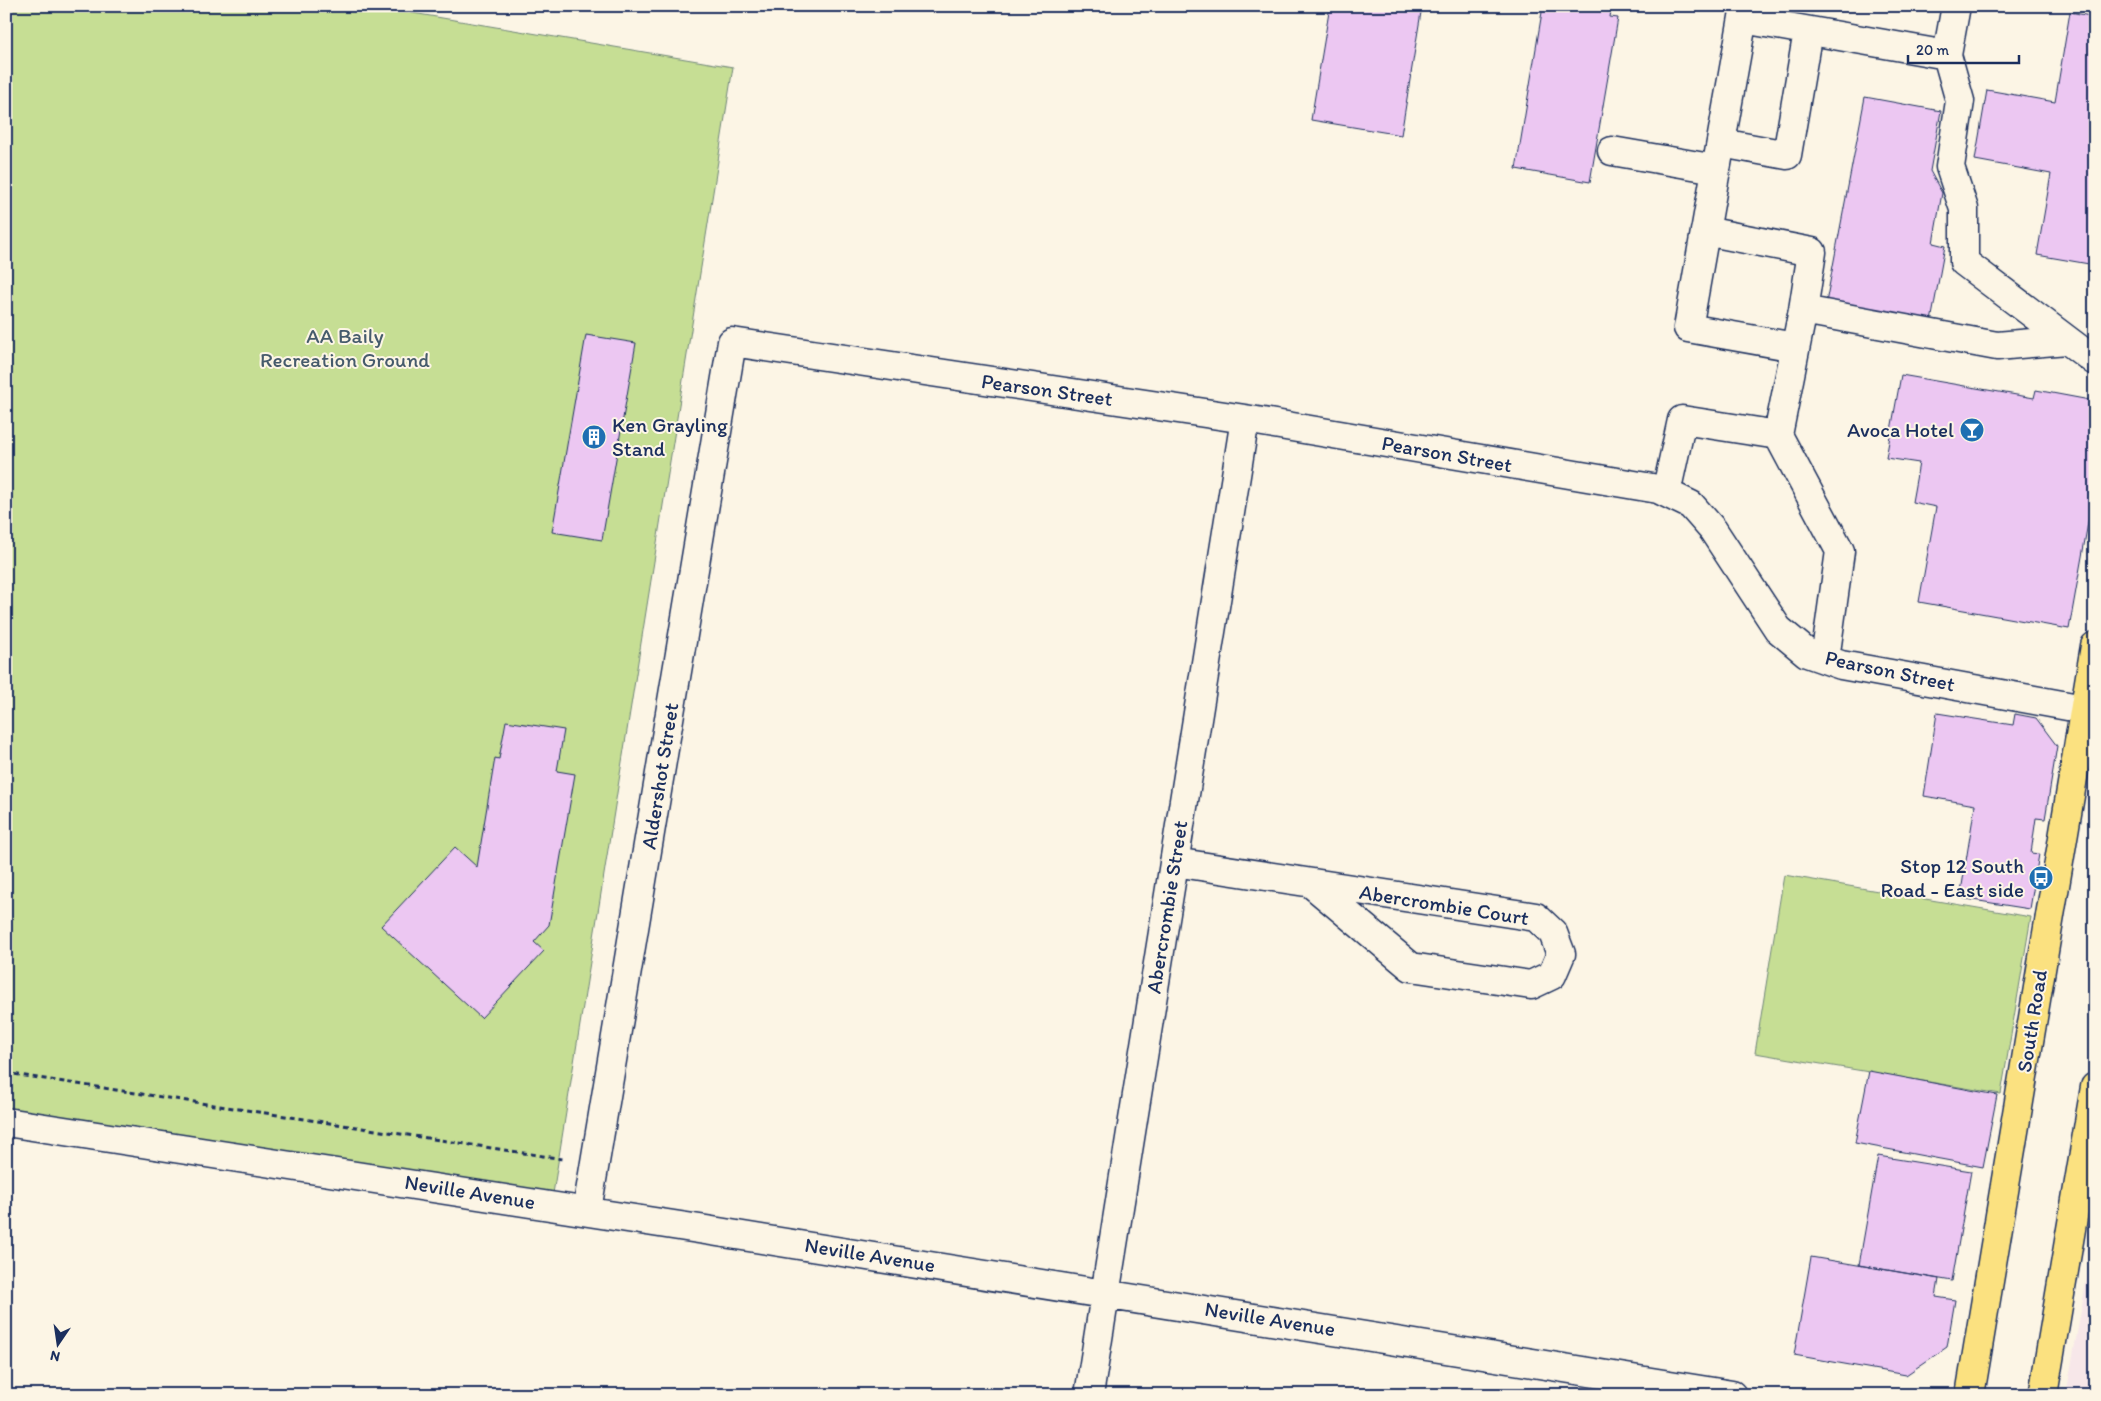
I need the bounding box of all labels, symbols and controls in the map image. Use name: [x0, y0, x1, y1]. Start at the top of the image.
scale bar: [1908, 32, 2020, 64]
text: 20 m: [1916, 41, 1950, 59]
park label: AA Baily Recreation Ground: [260, 323, 430, 372]
street label: Pearson Street: [980, 368, 1114, 411]
place label: Ken Grayling Stand: [612, 412, 728, 461]
place label: Avoca Hotel: [1847, 417, 1954, 442]
bar icon: Avoca Hotel: [1959, 417, 1985, 443]
building icon: Ken Grayling Stand: [581, 424, 607, 450]
street label: Pearson Street: [1380, 430, 1514, 477]
street label: Pearson Street: [1823, 645, 1957, 697]
street label: Aldershot Street: [636, 701, 683, 851]
street label: Abercrombie Street: [1140, 819, 1193, 995]
place label: Stop 12 South Road - East side: [1881, 853, 2024, 902]
bus stop icon: Stop 12 South Road - East side: [2028, 865, 2054, 891]
street label: Abercrombie Court: [1358, 879, 1531, 930]
street label: South Road: [2011, 967, 2052, 1074]
street label: Neville Avenue: [403, 1169, 537, 1214]
street label: Neville Avenue: [803, 1232, 937, 1277]
street label: Neville Avenue: [1203, 1296, 1337, 1341]
north arrow: [32, 1318, 82, 1368]
text: N: [49, 1347, 62, 1366]

